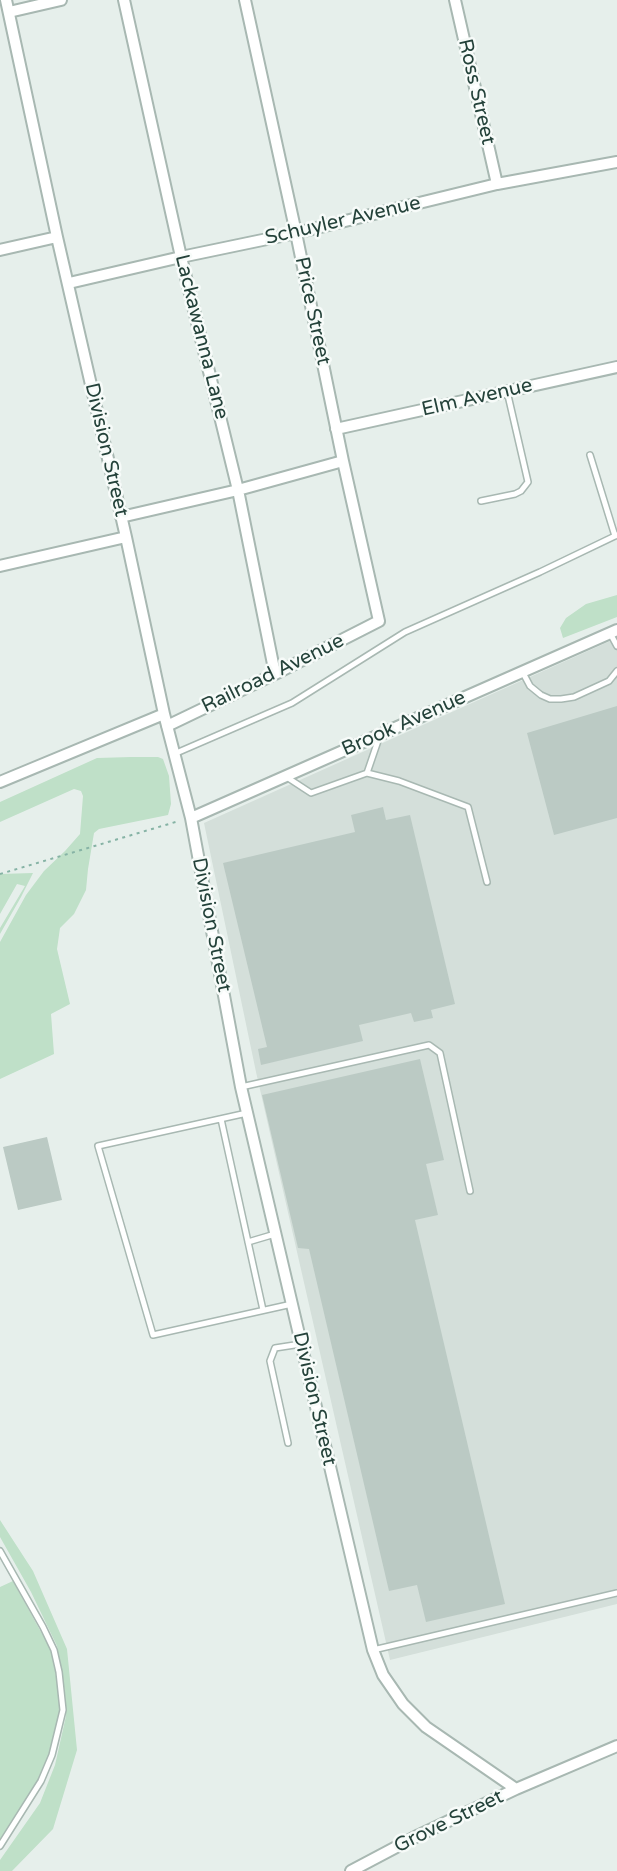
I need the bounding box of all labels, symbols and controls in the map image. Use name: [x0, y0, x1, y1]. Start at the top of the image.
street label: Ross Street: [452, 37, 500, 147]
street label: Schuyler Avenue: [263, 191, 423, 251]
street label: Lackawanna Lane: [169, 252, 233, 422]
street label: Price Street: [289, 255, 335, 367]
street label: Elm Avenue: [419, 374, 535, 422]
street label: Division Street: [79, 381, 133, 519]
street label: Railroad Avenue: [198, 629, 348, 719]
street label: Brook Avenue: [338, 686, 470, 762]
street label: Division Street: [186, 856, 236, 994]
street label: Division Street: [287, 1330, 341, 1468]
street label: Grove Street: [390, 1785, 508, 1859]

